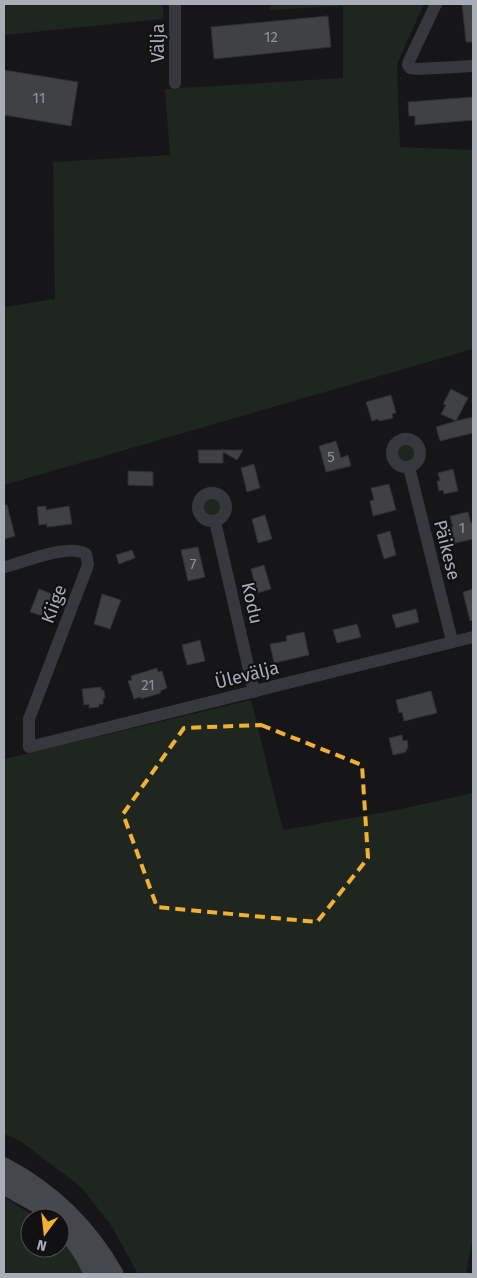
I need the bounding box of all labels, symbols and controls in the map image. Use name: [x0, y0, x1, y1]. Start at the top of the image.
street label: Välja: [147, 23, 169, 63]
house number: 12: [264, 28, 278, 46]
house number: 11: [33, 89, 45, 107]
house number: 5: [327, 448, 335, 466]
street label: Päikese: [429, 518, 465, 582]
house number: 1: [459, 519, 465, 537]
house number: 7: [190, 555, 197, 573]
street label: Kodu: [237, 580, 267, 626]
street label: Kiige: [37, 582, 71, 626]
street label: Ülevälja: [213, 656, 281, 694]
house number: 21: [141, 676, 155, 694]
north arrow: [20, 1208, 70, 1258]
text: N: [35, 1236, 48, 1254]

